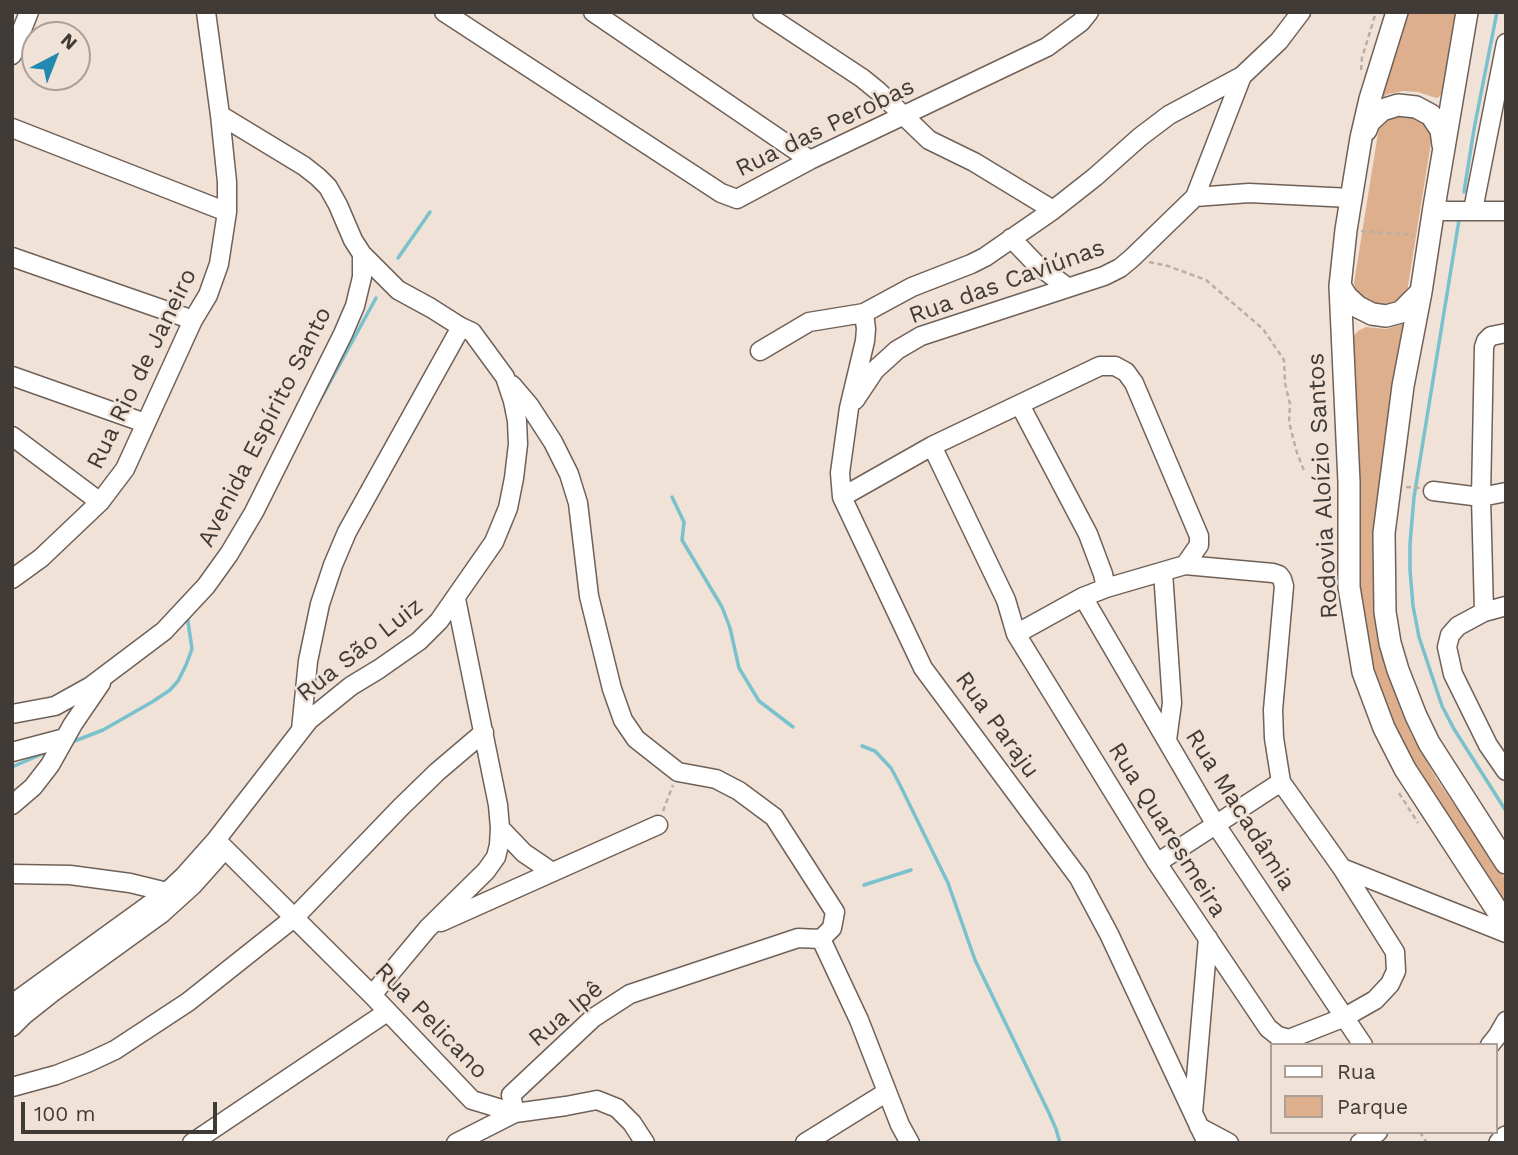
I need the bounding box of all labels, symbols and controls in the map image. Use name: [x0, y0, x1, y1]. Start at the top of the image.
north arrow: [21, 21, 91, 91]
text: N: [56, 28, 82, 55]
street label: Rua das Perobas: [731, 72, 919, 184]
street label: Rua das Caviúnas: [905, 233, 1109, 331]
street label: Rua Rio de Janeiro: [81, 264, 203, 474]
street label: Avenida Espírito Santo: [192, 302, 338, 552]
street label: Rodovia Aloízio Santos: [1302, 352, 1344, 620]
street label: Rua São Luiz: [291, 592, 429, 708]
street label: Rua Paraju: [949, 666, 1045, 784]
street label: Rua Macadâmia: [1179, 724, 1301, 896]
street label: Rua Quaresmeira: [1102, 737, 1232, 923]
street label: Rua Pelicano: [368, 957, 494, 1085]
street label: Rua Ipê: [523, 975, 609, 1053]
legend: [1270, 1043, 1497, 1134]
text: Rua: [1337, 1059, 1376, 1084]
scale bar: [24, 1088, 220, 1132]
text: Parque: [1337, 1094, 1408, 1119]
text: 100 m: [34, 1101, 96, 1126]

